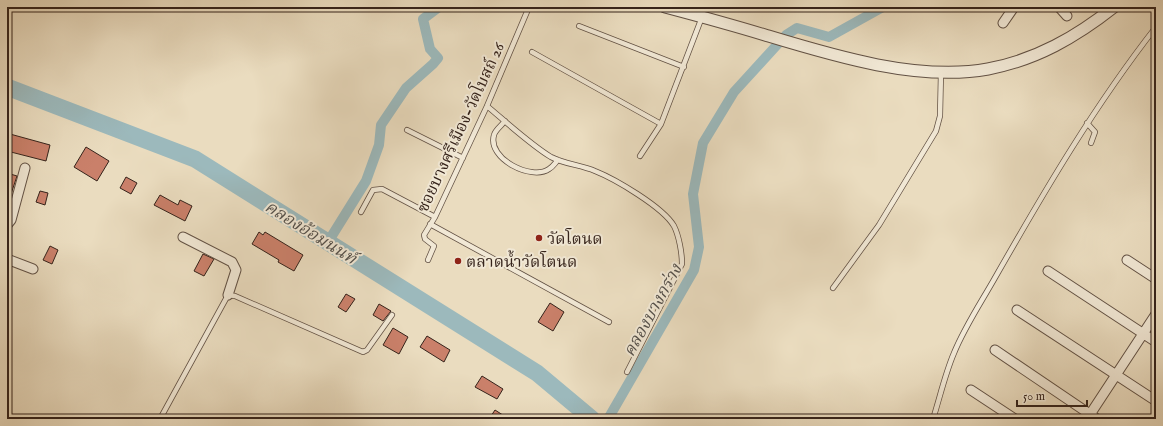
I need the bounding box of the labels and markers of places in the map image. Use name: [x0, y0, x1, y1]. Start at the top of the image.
place label: วัดโตนด: [547, 228, 603, 250]
marker: วัดโตนด: [534, 233, 544, 243]
place label: ตลาดน้ำวัดโตนด: [466, 250, 577, 273]
marker: ตลาดน้ำวัดโตนด: [453, 256, 463, 266]

